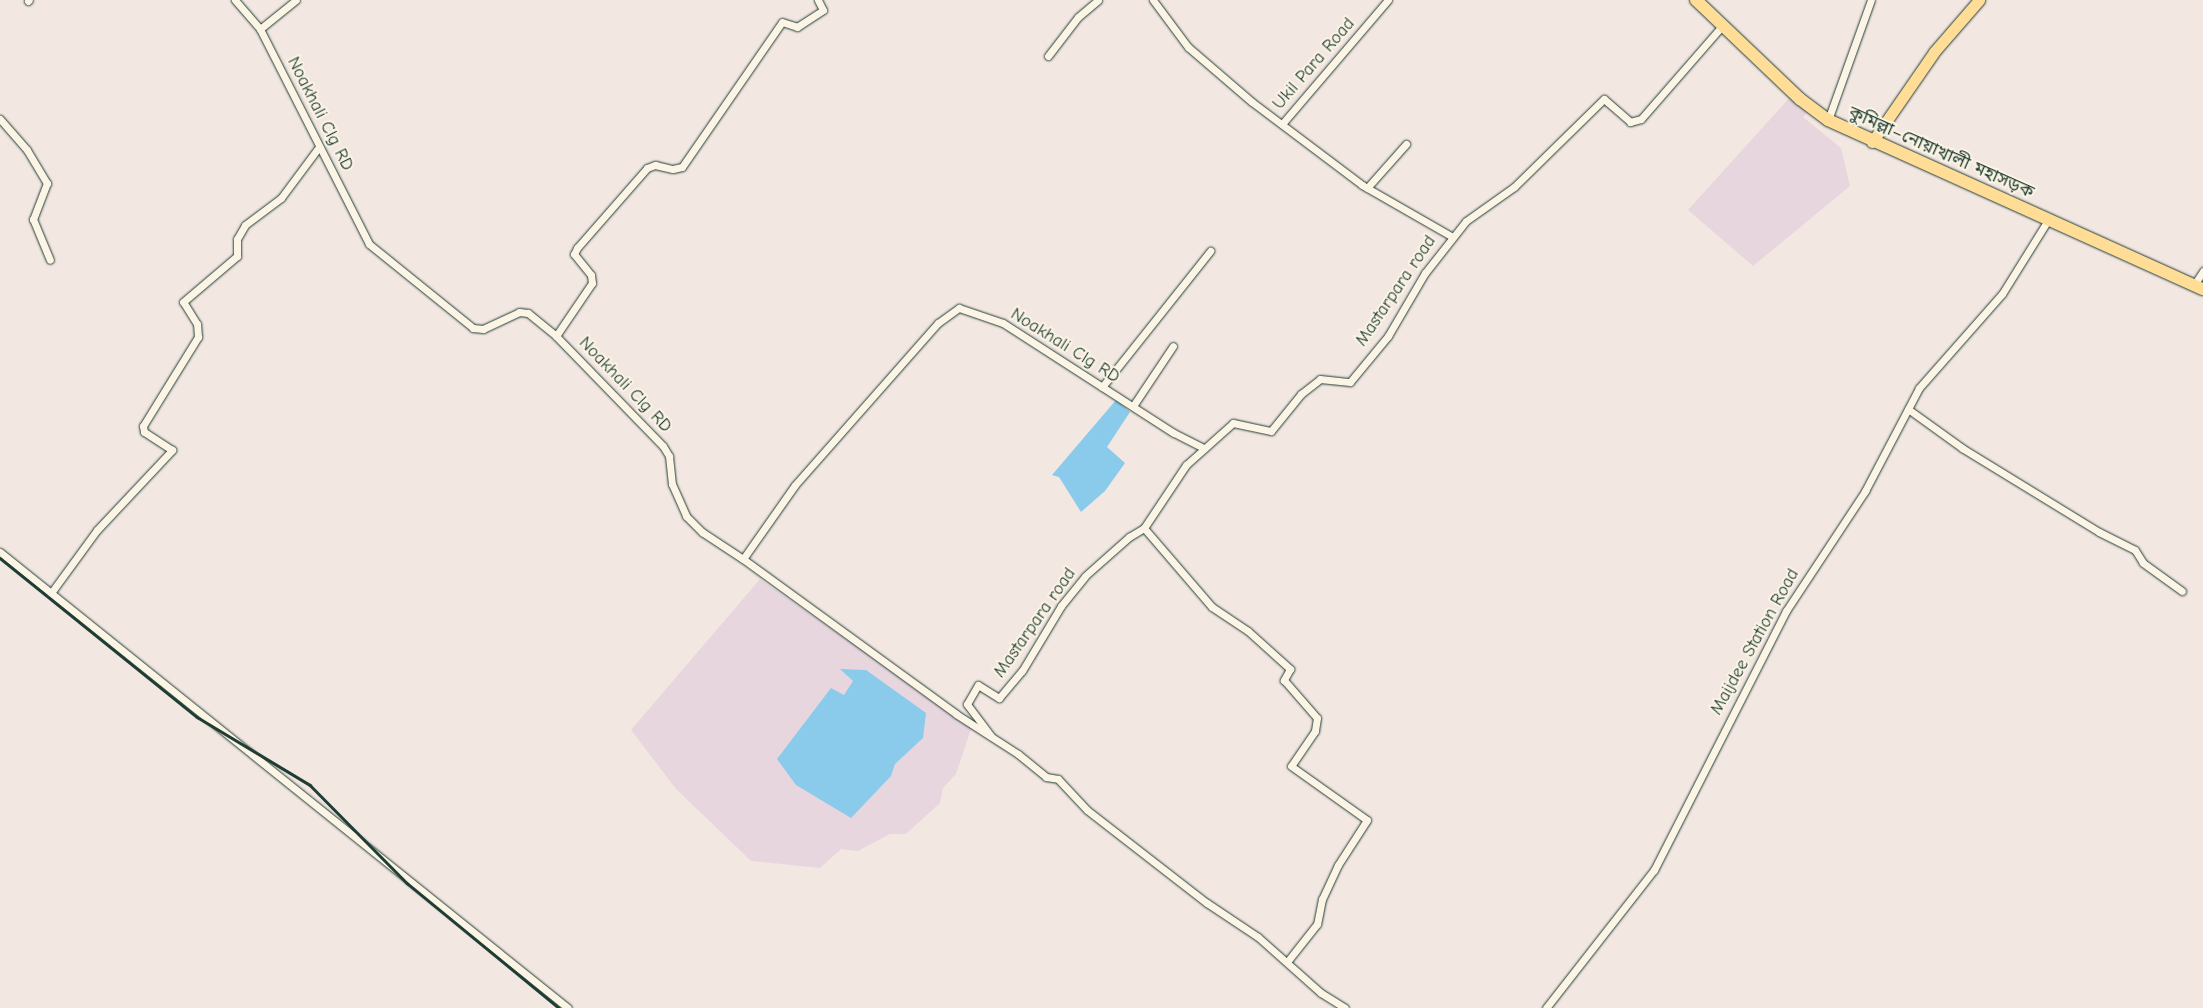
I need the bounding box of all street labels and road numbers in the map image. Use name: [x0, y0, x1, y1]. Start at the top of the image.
street label: Ukil Para Road: [1268, 14, 1360, 114]
street label: Noakhali Clg RD: [282, 53, 358, 175]
street label: কুমিল্লা–নোয়াখালী মহাসড়ক: [1845, 102, 2037, 204]
street label: Mastarpara road: [1351, 231, 1441, 351]
street label: Noakhali Clg RD: [1006, 304, 1124, 388]
street label: Noakhali Clg RD: [574, 333, 676, 437]
street label: Mastarpara road: [989, 564, 1081, 682]
street label: Maijdee Station Road: [1706, 565, 1804, 719]

